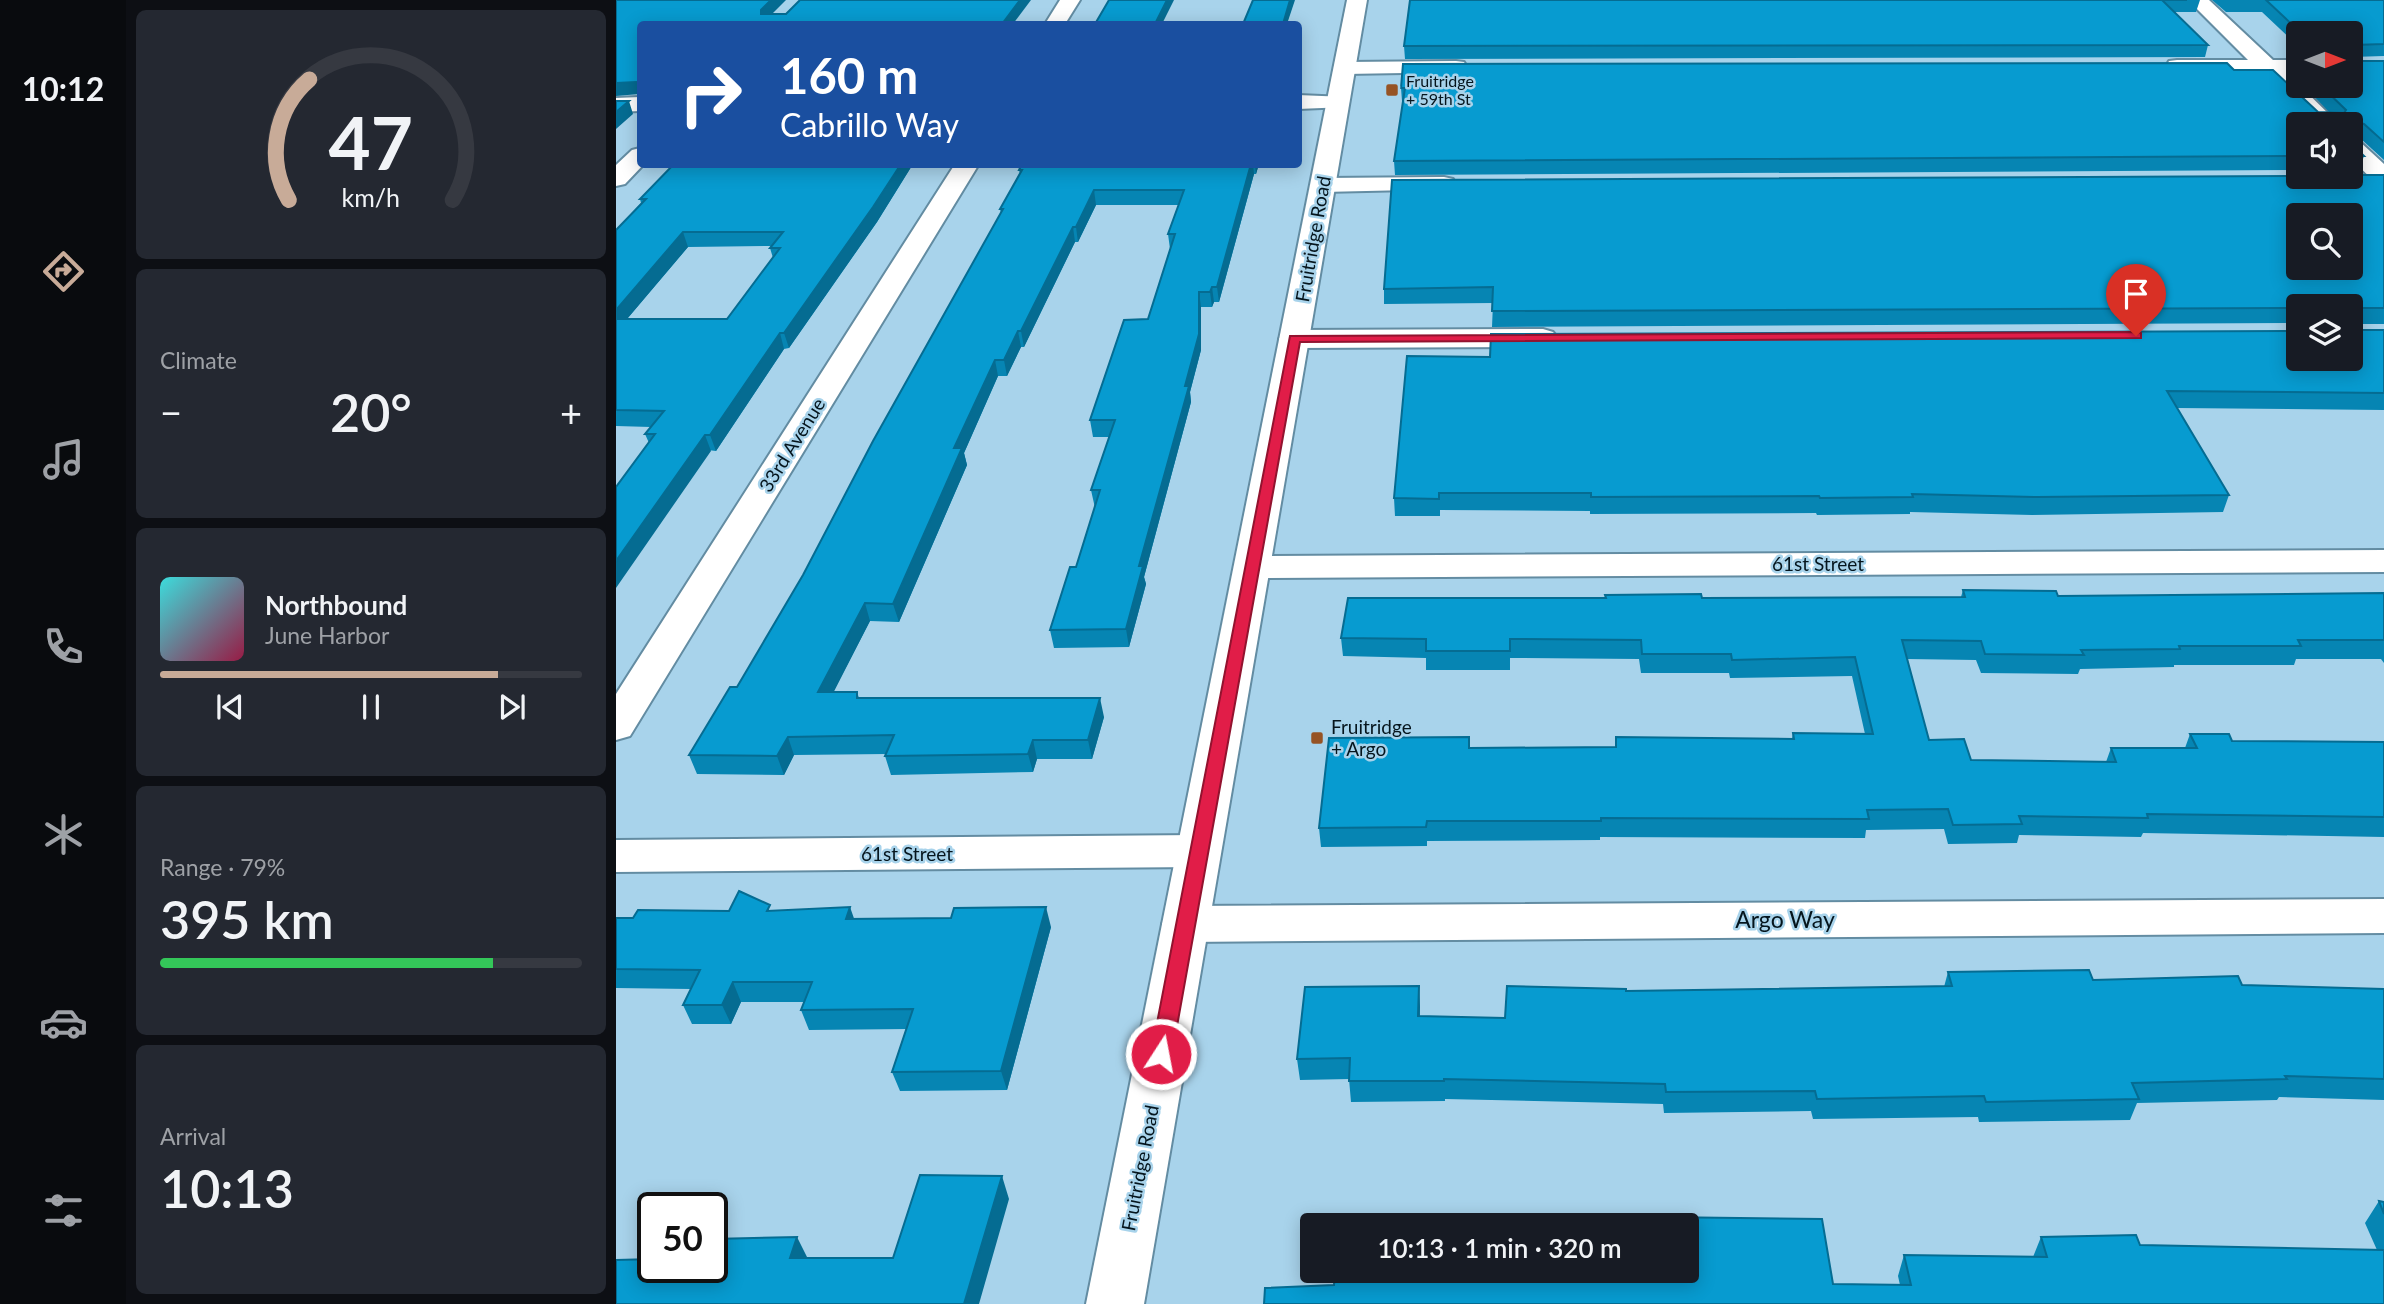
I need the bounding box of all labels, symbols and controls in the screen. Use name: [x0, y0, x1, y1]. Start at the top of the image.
north arrow: [2286, 21, 2362, 98]
map controls: [2286, 21, 2363, 371]
text: 160 m: [780, 46, 918, 104]
icon: right: [665, 49, 756, 140]
text: 10:12: [22, 69, 104, 108]
place label: Fruitridge + 59th St: [1406, 71, 1474, 108]
marker: Fruitridge + 59th St: [1384, 82, 1400, 98]
text: 47: [329, 99, 413, 187]
text: Cabrillo Way: [780, 105, 959, 144]
button: sound: [2286, 112, 2363, 189]
street label: Fruitridge Road: [1290, 174, 1335, 304]
text: km/h: [342, 182, 400, 212]
button: search: [2286, 203, 2363, 280]
icon: directions: [39, 247, 88, 296]
pin: [2106, 264, 2166, 336]
icon: arrive: [2117, 275, 2155, 313]
button: layers: [2286, 294, 2363, 371]
text: Climate: [160, 346, 237, 374]
text: 20°: [330, 381, 412, 443]
text: −: [160, 389, 182, 435]
text: +: [560, 389, 582, 435]
street label: 33rd Avenue: [754, 394, 830, 496]
icon: music: [39, 435, 88, 484]
street label: 61st Street: [1772, 552, 1864, 575]
text: Northbound: [265, 589, 407, 621]
text: June Harbor: [265, 621, 389, 649]
icon: phone: [39, 622, 88, 671]
icon: previous: [211, 688, 249, 726]
icon: pause: [352, 688, 390, 726]
icon: next: [493, 688, 531, 726]
place label: Fruitridge + Argo: [1331, 715, 1412, 760]
marker: Fruitridge + Argo: [1309, 730, 1325, 746]
icon: climate: [39, 810, 88, 859]
street label: 61st Street: [861, 842, 953, 865]
text: Range · 79%: [160, 853, 285, 881]
text: 395 km: [160, 888, 334, 950]
street label: Argo Way: [1735, 905, 1835, 933]
icon: car: [39, 998, 88, 1047]
position arrow: [1124, 1017, 1198, 1091]
street label: Fruitridge Road: [1116, 1103, 1163, 1233]
text: Arrival: [160, 1122, 226, 1150]
text: 10:13: [160, 1157, 294, 1219]
icon: filters: [39, 1186, 88, 1235]
speed limit sign: 50: [637, 1192, 728, 1283]
text: 10:13 · 1 min · 320 m: [1377, 1232, 1622, 1264]

